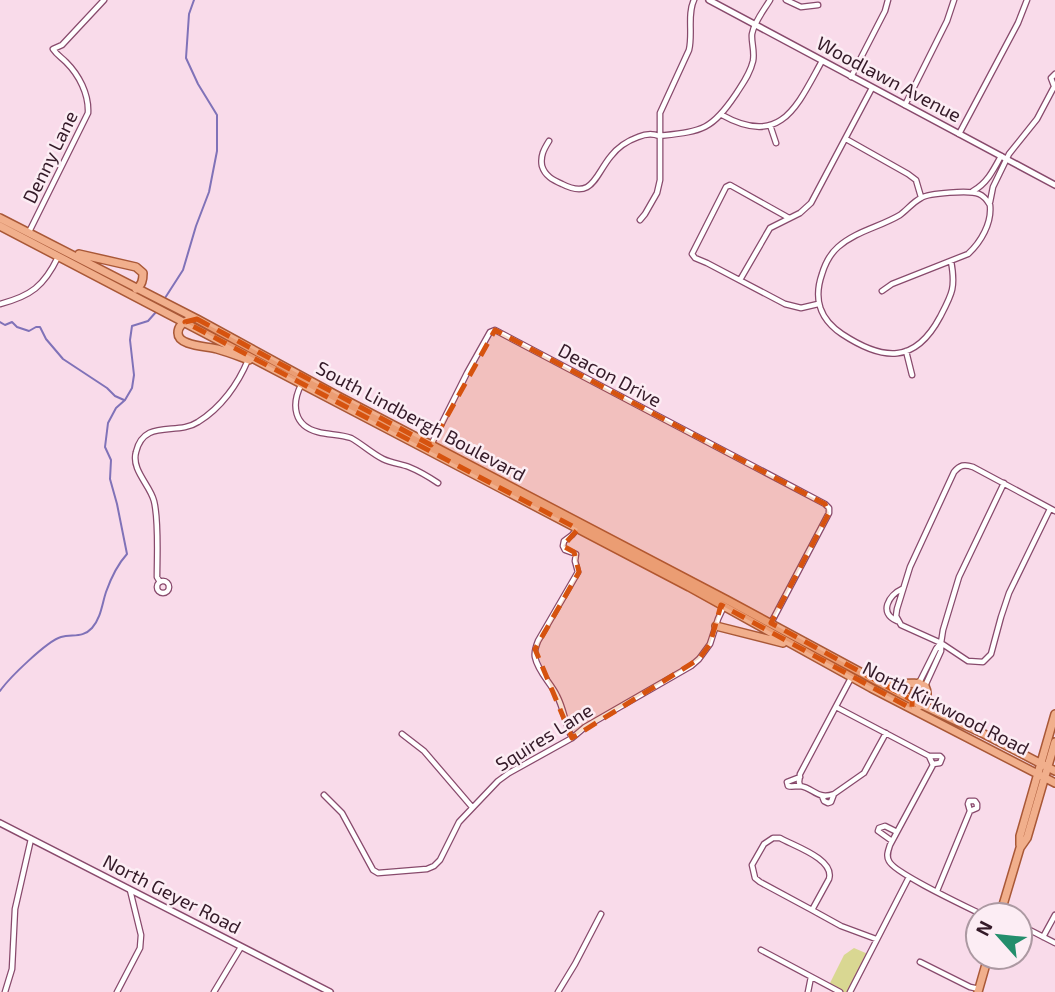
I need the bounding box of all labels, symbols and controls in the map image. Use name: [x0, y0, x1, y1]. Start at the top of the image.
street label: Woodlawn Avenue: [813, 31, 965, 126]
street label: Denny Lane: [17, 107, 82, 207]
street label: Deacon Drive: [555, 338, 666, 411]
street label: South Lindbergh Boulevard: [313, 356, 530, 486]
street label: North Kirkwood Road: [859, 656, 1033, 759]
street label: Squires Lane: [491, 698, 596, 775]
street label: North Geyer Road: [99, 849, 245, 938]
north arrow: [964, 901, 1034, 971]
text: N: [970, 917, 997, 939]

